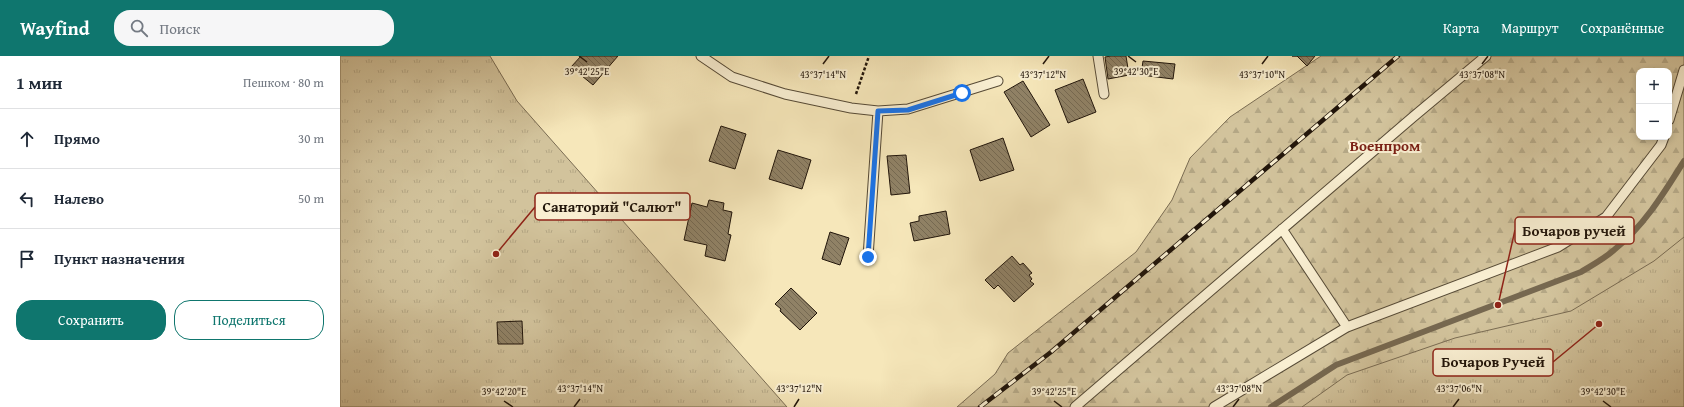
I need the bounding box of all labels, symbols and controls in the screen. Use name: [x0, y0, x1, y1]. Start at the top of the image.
search box: [114, 10, 394, 46]
text: Wayfind: [20, 14, 90, 42]
icon: search: [128, 17, 150, 39]
text: Поиск: [160, 18, 200, 39]
text: Карта: [1443, 18, 1479, 38]
text: Маршрут: [1501, 18, 1559, 38]
text: Сохранённые: [1581, 18, 1664, 38]
text: 39°42'25"E: [565, 64, 609, 79]
text: 39°42'30"E: [1114, 64, 1158, 79]
text: 43°37'14"N: [800, 67, 846, 82]
text: 43°37'12"N: [1020, 67, 1066, 82]
text: 43°37'10"N: [1239, 67, 1285, 82]
text: 43°37'08"N: [1459, 67, 1505, 82]
map controls: [1636, 68, 1672, 140]
button: +: [1636, 68, 1672, 104]
text: 1 мин: [16, 70, 62, 95]
text: Пешком · 80 m: [243, 73, 324, 92]
route start: [953, 84, 971, 102]
button: −: [1636, 104, 1672, 140]
icon: ahead: [16, 128, 38, 150]
text: Прямо: [54, 128, 100, 149]
text: 30 m: [298, 129, 324, 148]
district label: Военпром: [1350, 135, 1420, 156]
icon: left: [16, 188, 38, 210]
text: Налево: [54, 188, 104, 209]
text: 50 m: [298, 189, 324, 208]
callout: Санаторий "Салют": [535, 193, 690, 220]
text: Санаторий "Салют": [542, 196, 682, 217]
callout: Бочаров ручей: [1515, 217, 1634, 244]
text: Бочаров ручей: [1522, 220, 1626, 241]
icon: arrive: [16, 248, 38, 270]
text: Пункт назначения: [54, 248, 185, 269]
route end: [859, 248, 877, 266]
button: Сохранить: [16, 300, 166, 340]
button: Поделиться: [174, 300, 324, 340]
callout: Бочаров Ручей: [1433, 349, 1553, 376]
text: Бочаров Ручей: [1441, 351, 1545, 372]
text: 43°37'14"N: [557, 381, 603, 396]
text: 43°37'12"N: [776, 381, 822, 396]
text: 43°37'08"N: [1216, 381, 1262, 396]
text: 43°37'06"N: [1436, 381, 1482, 396]
text: 39°42'20"E: [482, 384, 526, 399]
text: 39°42'25"E: [1032, 384, 1076, 399]
text: 39°42'30"E: [1581, 384, 1625, 399]

